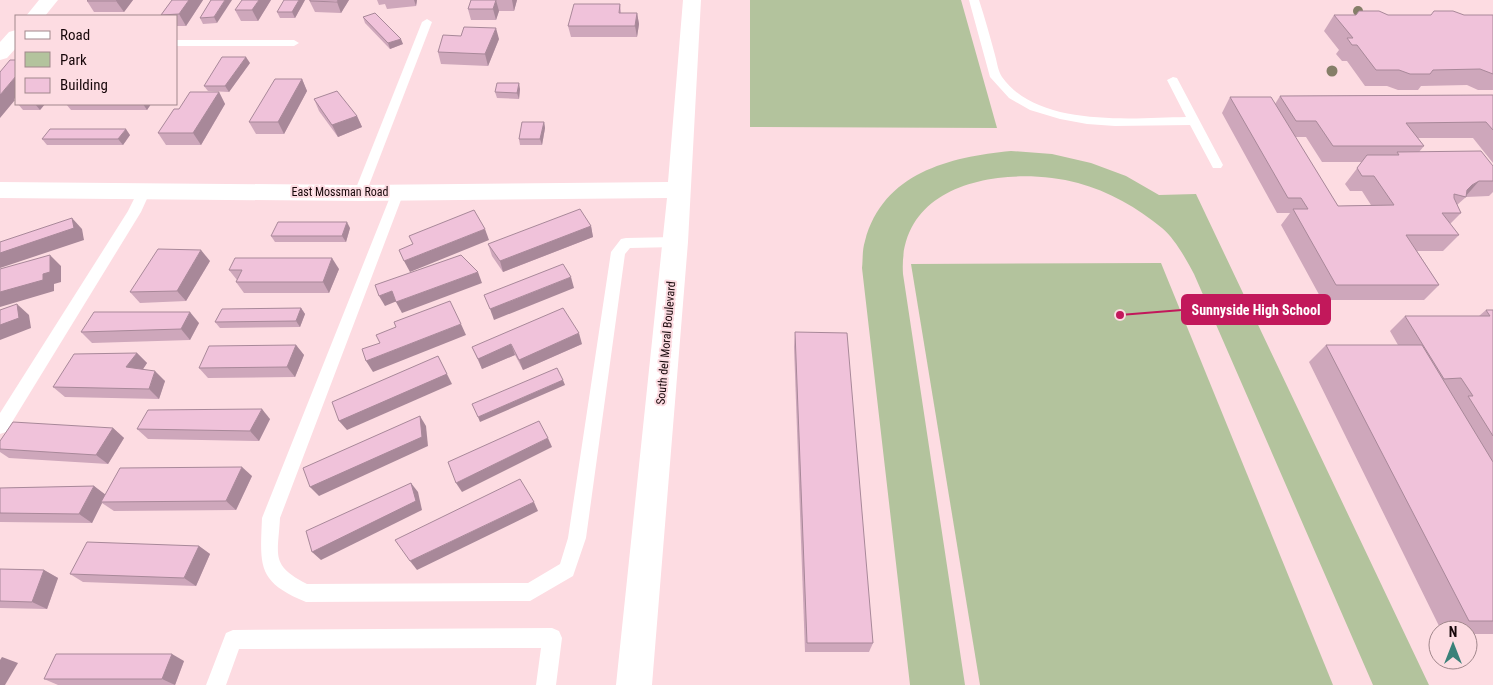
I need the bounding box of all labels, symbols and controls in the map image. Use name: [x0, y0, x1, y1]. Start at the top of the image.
legend: [15, 15, 178, 105]
text: Road: [60, 26, 90, 44]
text: Park: [60, 51, 87, 69]
text: Building: [60, 76, 108, 94]
street label: East Mossman Road: [292, 185, 389, 199]
street label: South del Moral Boulevard: [654, 281, 678, 405]
callout: Sunnyside High School: [1182, 295, 1330, 324]
text: Sunnyside High School: [1192, 302, 1320, 318]
north arrow: [1428, 620, 1478, 670]
text: N: [1449, 624, 1457, 640]

